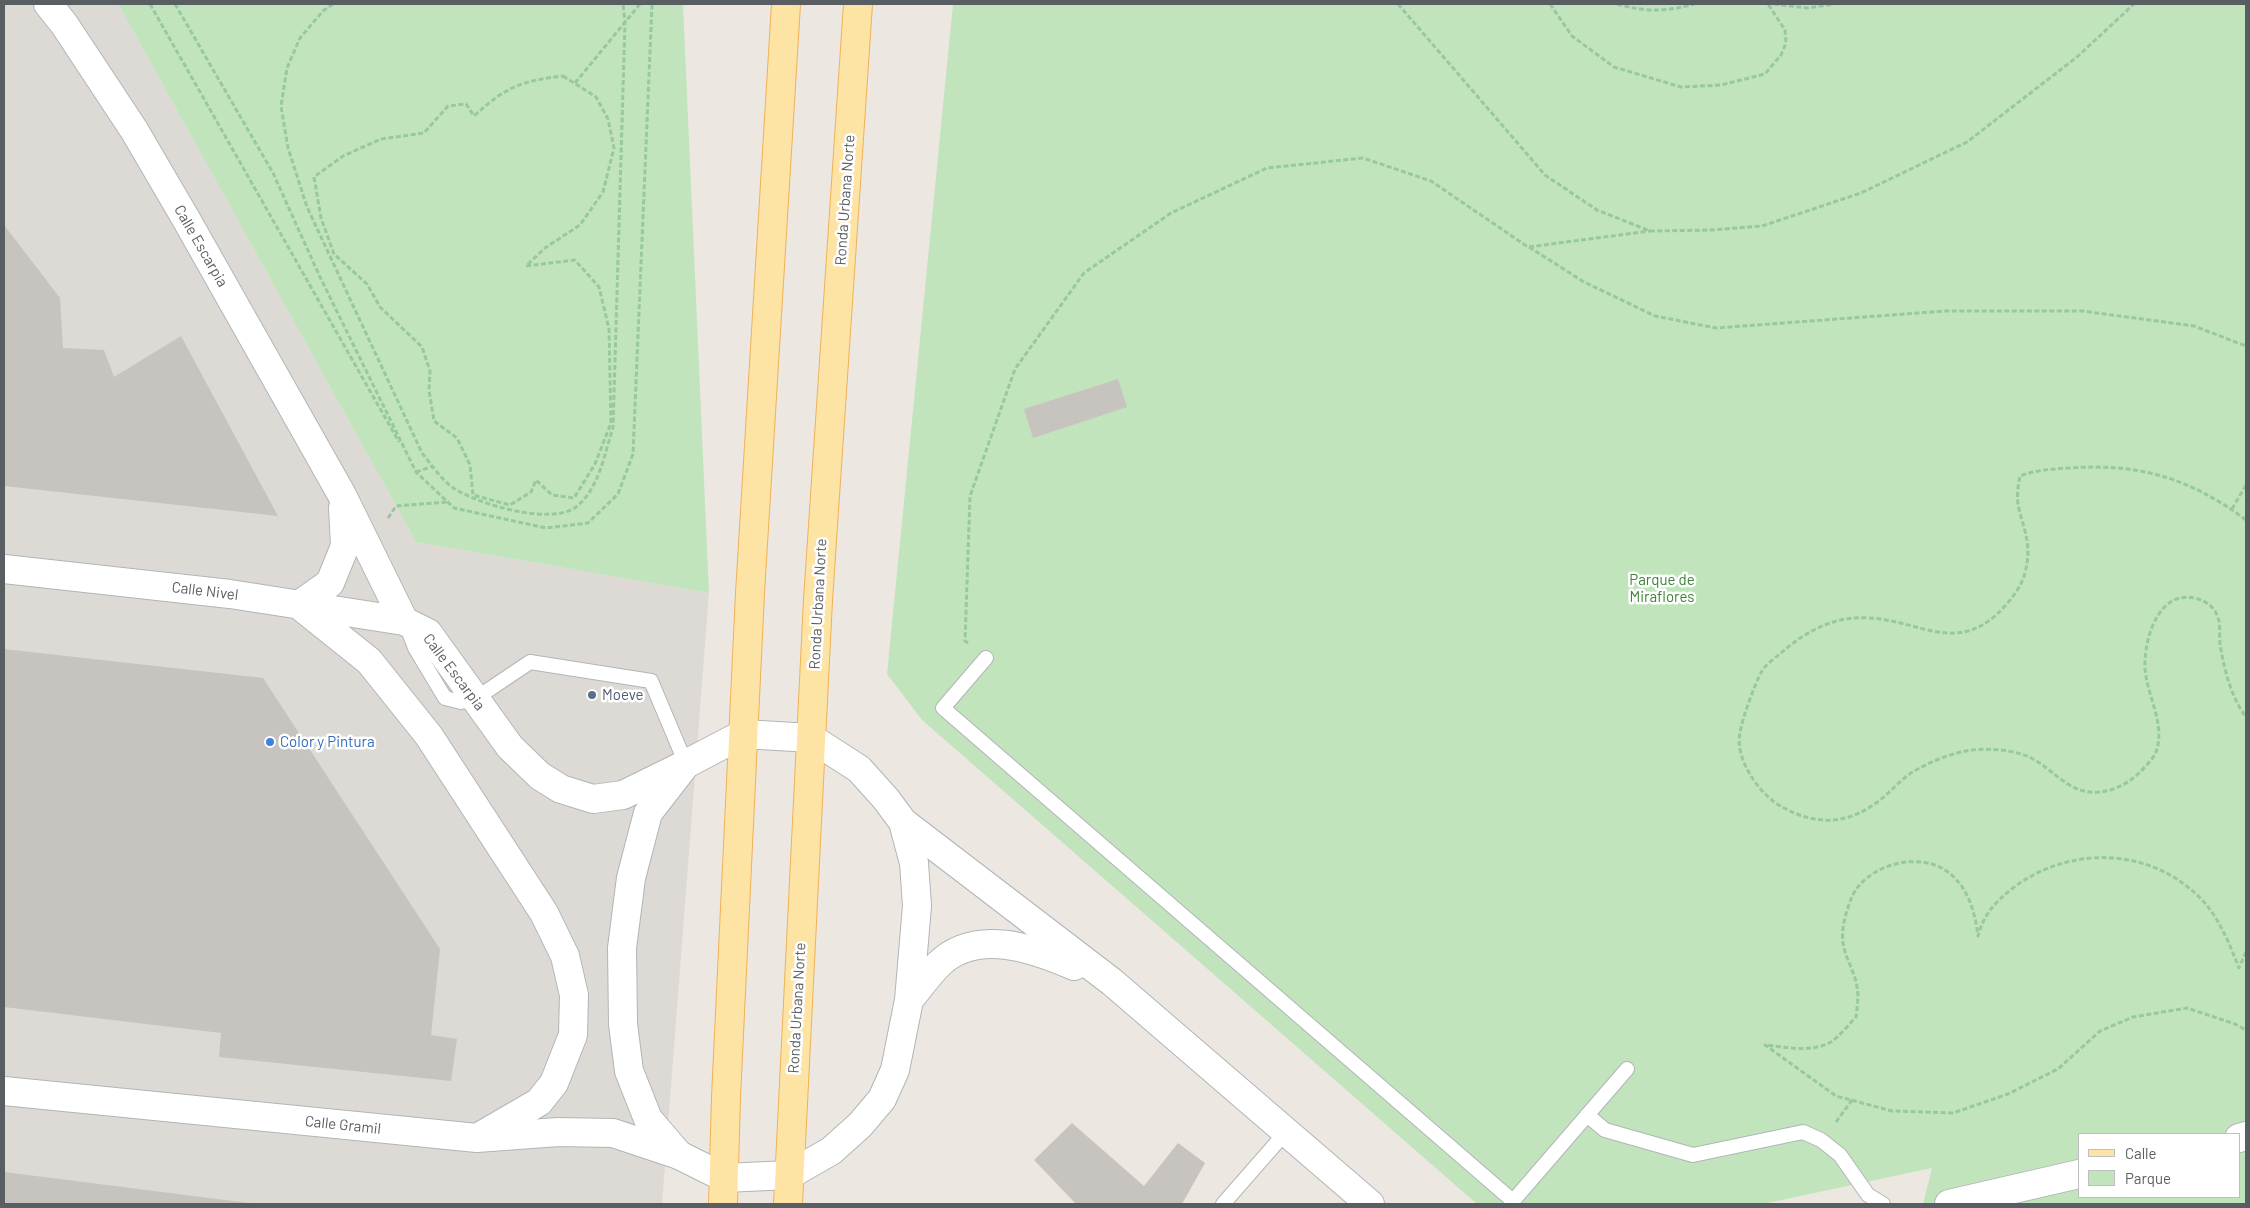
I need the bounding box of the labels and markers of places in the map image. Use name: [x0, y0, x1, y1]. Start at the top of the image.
place label: Moeve: [602, 686, 644, 704]
marker: Moeve: [586, 689, 598, 701]
place label: Color y Pintura: [280, 733, 375, 751]
marker: Color y Pintura: [264, 736, 276, 748]

